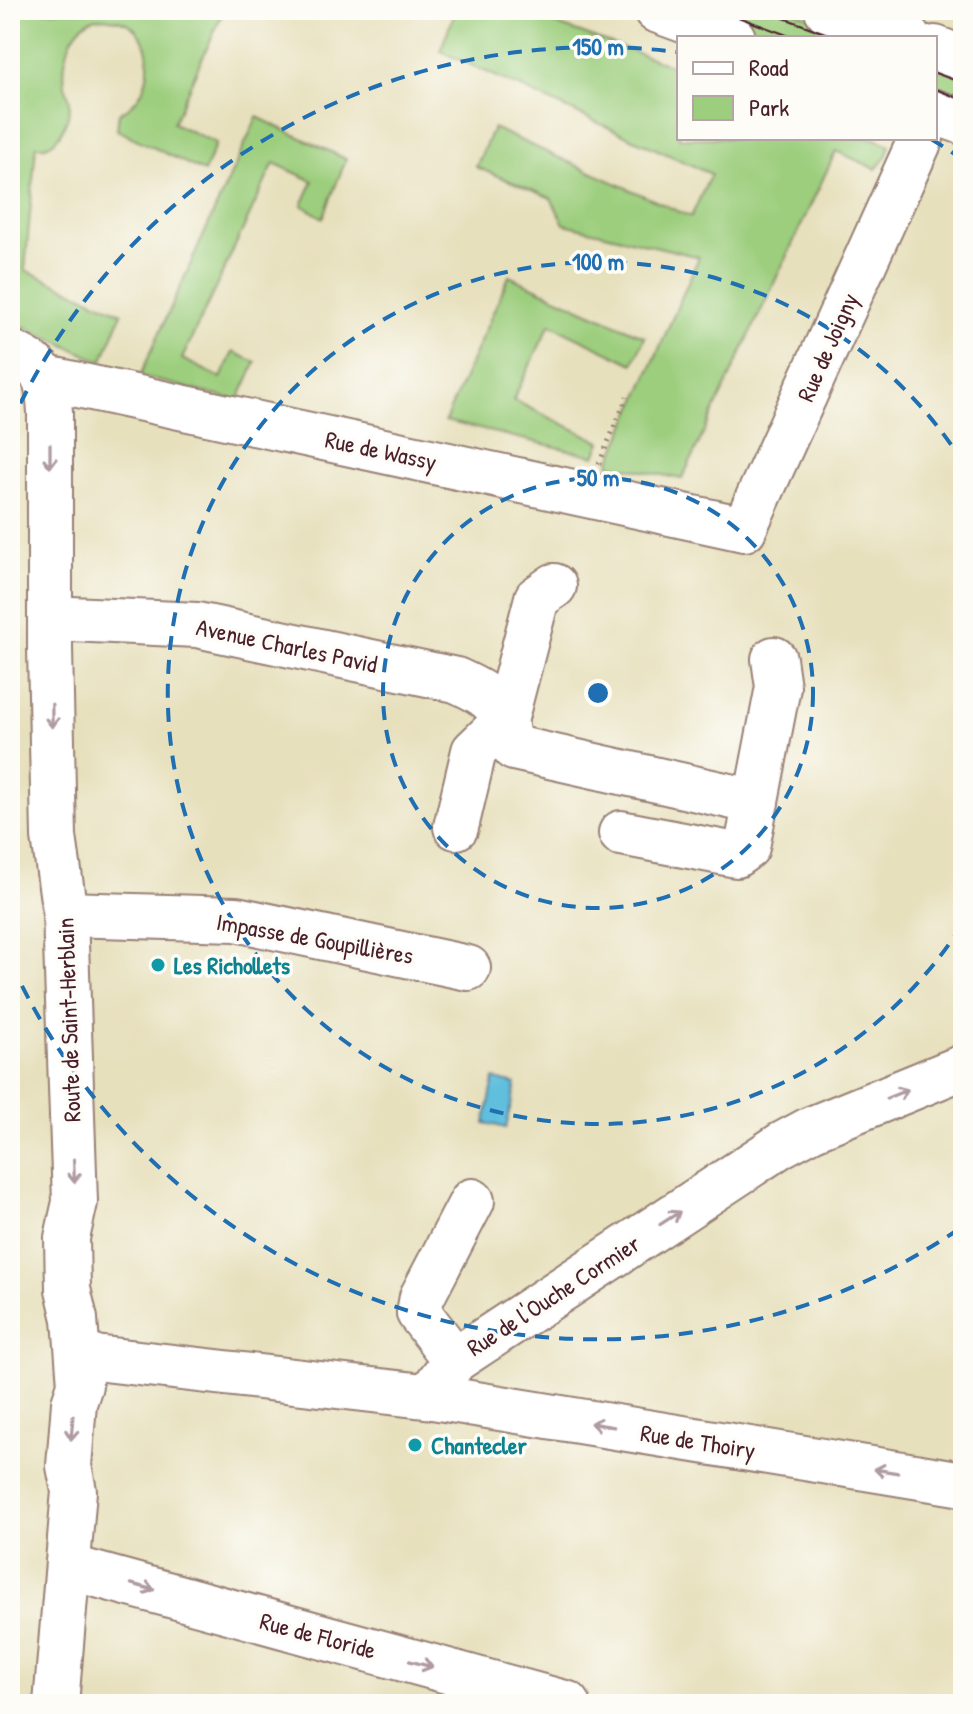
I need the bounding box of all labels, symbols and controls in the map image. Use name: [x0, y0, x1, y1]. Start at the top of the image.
text: 150 m: [572, 30, 624, 62]
legend: [677, 36, 937, 140]
text: Road: [749, 51, 788, 83]
text: Park: [749, 91, 789, 123]
text: 100 m: [572, 245, 624, 277]
street label: Rue de Joigny: [789, 288, 865, 406]
street label: Rue de Wassy: [322, 423, 440, 477]
one-way arrow: [42, 442, 58, 469]
text: 50 m: [577, 461, 619, 493]
street label: Avenue Charles Pavid: [194, 610, 380, 680]
centre of rings: [584, 679, 612, 707]
one-way arrow: [44, 702, 59, 729]
street label: Impasse de Goupillières: [214, 905, 416, 971]
street label: Route de Saint-Herblain: [48, 917, 88, 1123]
place label: Les Richollets: [174, 949, 290, 981]
marker: Les Richollets: [149, 956, 167, 974]
one-way arrow: [884, 1086, 909, 1100]
one-way arrow: [66, 1157, 81, 1184]
one-way arrow: [658, 1210, 681, 1226]
street label: Rue de l'Ouche Cormier: [460, 1227, 646, 1363]
one-way arrow: [64, 1414, 79, 1441]
street label: Rue de Thoiry: [638, 1416, 758, 1466]
one-way arrow: [590, 1417, 615, 1432]
place label: Chantecler: [431, 1429, 528, 1461]
marker: Chantecler: [406, 1436, 424, 1454]
one-way arrow: [874, 1463, 899, 1478]
one-way arrow: [130, 1581, 156, 1596]
street label: Rue de Floride: [257, 1604, 380, 1666]
one-way arrow: [408, 1657, 434, 1672]

